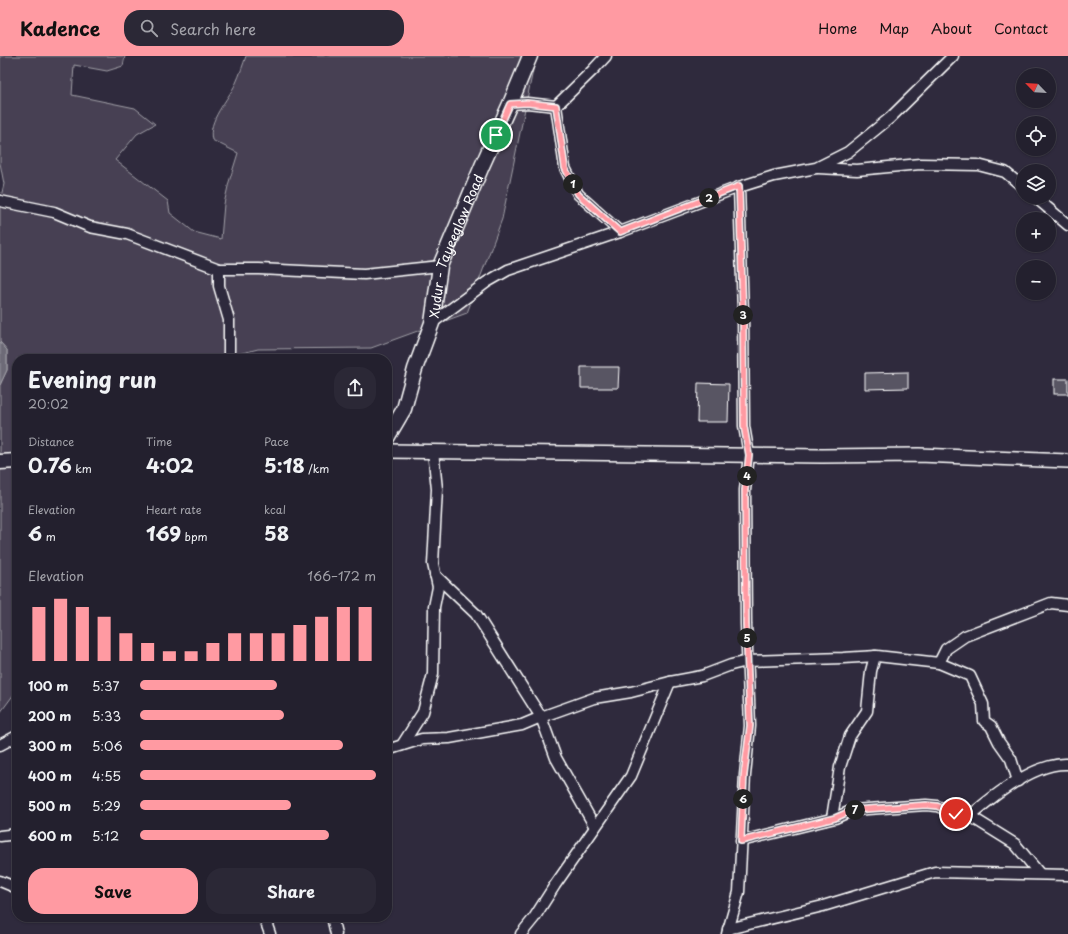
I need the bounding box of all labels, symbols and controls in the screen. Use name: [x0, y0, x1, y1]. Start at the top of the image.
search box: [124, 10, 404, 46]
text: Kadence: [20, 14, 100, 42]
icon: search: [138, 17, 160, 39]
text: Search here: [170, 17, 256, 40]
text: Home: [818, 18, 857, 39]
text: Map: [879, 18, 909, 39]
text: About: [931, 18, 972, 39]
text: Contact: [994, 18, 1048, 39]
north arrow: [1016, 68, 1056, 108]
map controls: [1016, 68, 1056, 300]
button: locate: [1016, 116, 1056, 156]
pin: [479, 118, 513, 152]
icon: arrive: [485, 124, 507, 146]
button: layers: [1016, 164, 1056, 204]
street label: Xudur - Tayeeglow Road: [423, 171, 487, 319]
pin: 1: [563, 174, 583, 194]
text: 1: [570, 175, 576, 192]
pin: 2: [699, 188, 719, 208]
text: 2: [705, 189, 713, 206]
button: +: [1016, 212, 1056, 252]
button: −: [1016, 260, 1056, 300]
pin: 3: [733, 305, 753, 325]
text: 3: [739, 306, 747, 323]
text: Evening run: [28, 362, 157, 395]
button: share: [334, 367, 376, 409]
text: 20:02: [28, 394, 69, 413]
text: Distance: [28, 433, 74, 450]
text: Time: [146, 433, 172, 450]
text: Pace: [264, 433, 289, 450]
text: 0.76: [28, 450, 72, 480]
text: 4:02: [146, 450, 194, 480]
text: 5:18: [264, 450, 305, 480]
text: km: [72, 460, 92, 477]
text: /km: [305, 460, 329, 477]
pin: 4: [737, 466, 757, 486]
text: 4: [743, 467, 751, 484]
text: Elevation: [28, 501, 75, 518]
text: Heart rate: [146, 501, 202, 518]
text: kcal: [264, 501, 286, 518]
text: 6: [28, 518, 42, 548]
text: 169: [146, 518, 181, 548]
text: 58: [264, 518, 289, 548]
text: m: [42, 528, 56, 545]
text: bpm: [181, 528, 208, 545]
text: Elevation: [28, 566, 84, 585]
text: 166–172 m: [307, 566, 376, 585]
pin: 5: [737, 628, 757, 648]
text: 5: [743, 629, 751, 646]
text: 100 m: [28, 676, 69, 695]
text: 5:37: [92, 676, 119, 695]
text: 200 m: [28, 706, 72, 725]
text: 5:33: [92, 706, 121, 725]
text: 300 m: [28, 736, 72, 755]
text: 5:06: [92, 736, 123, 755]
text: 400 m: [28, 766, 72, 785]
text: 4:55: [92, 766, 121, 785]
pin: 6: [733, 789, 753, 809]
text: 6: [739, 790, 747, 807]
text: 500 m: [28, 796, 71, 815]
text: 5:29: [92, 796, 121, 815]
pin: [939, 797, 973, 831]
pin: 7: [845, 800, 865, 820]
text: 7: [852, 801, 858, 818]
icon: check: [945, 803, 967, 825]
text: 600 m: [28, 826, 72, 845]
text: 5:12: [92, 826, 119, 845]
button: Save: [28, 868, 198, 914]
button: Share: [206, 868, 376, 914]

